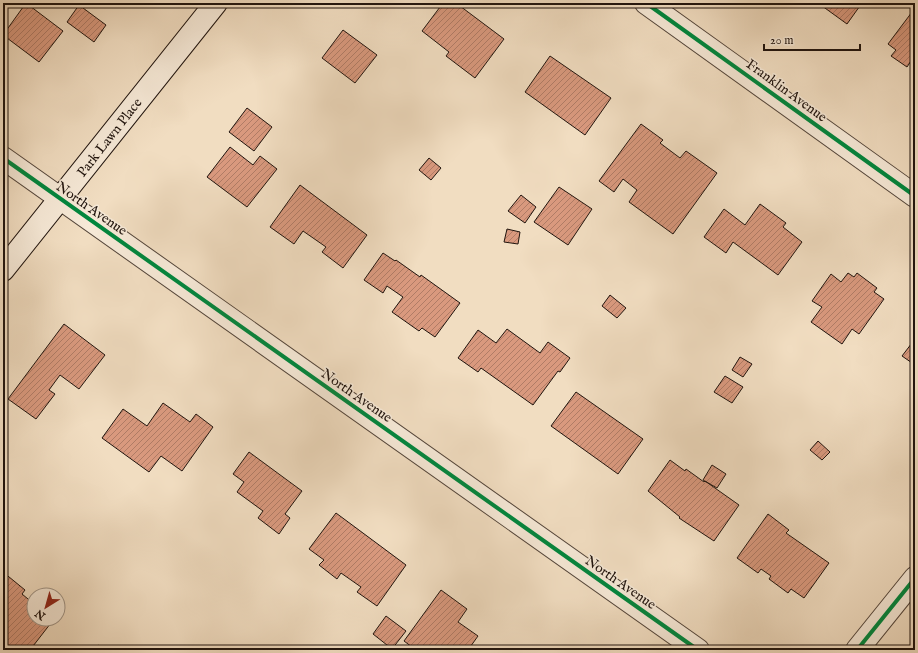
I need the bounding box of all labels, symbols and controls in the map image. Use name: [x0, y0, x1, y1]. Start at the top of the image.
scale bar: [764, 26, 860, 52]
text: 20 m: [770, 33, 793, 48]
street label: Franklin Avenue: [742, 55, 831, 127]
street label: Park Lawn Place: [73, 94, 147, 181]
street label: North Avenue: [52, 178, 131, 240]
street label: North Avenue: [317, 365, 396, 427]
street label: North Avenue: [581, 552, 660, 614]
north arrow: [26, 587, 66, 627]
text: N: [32, 605, 49, 623]

